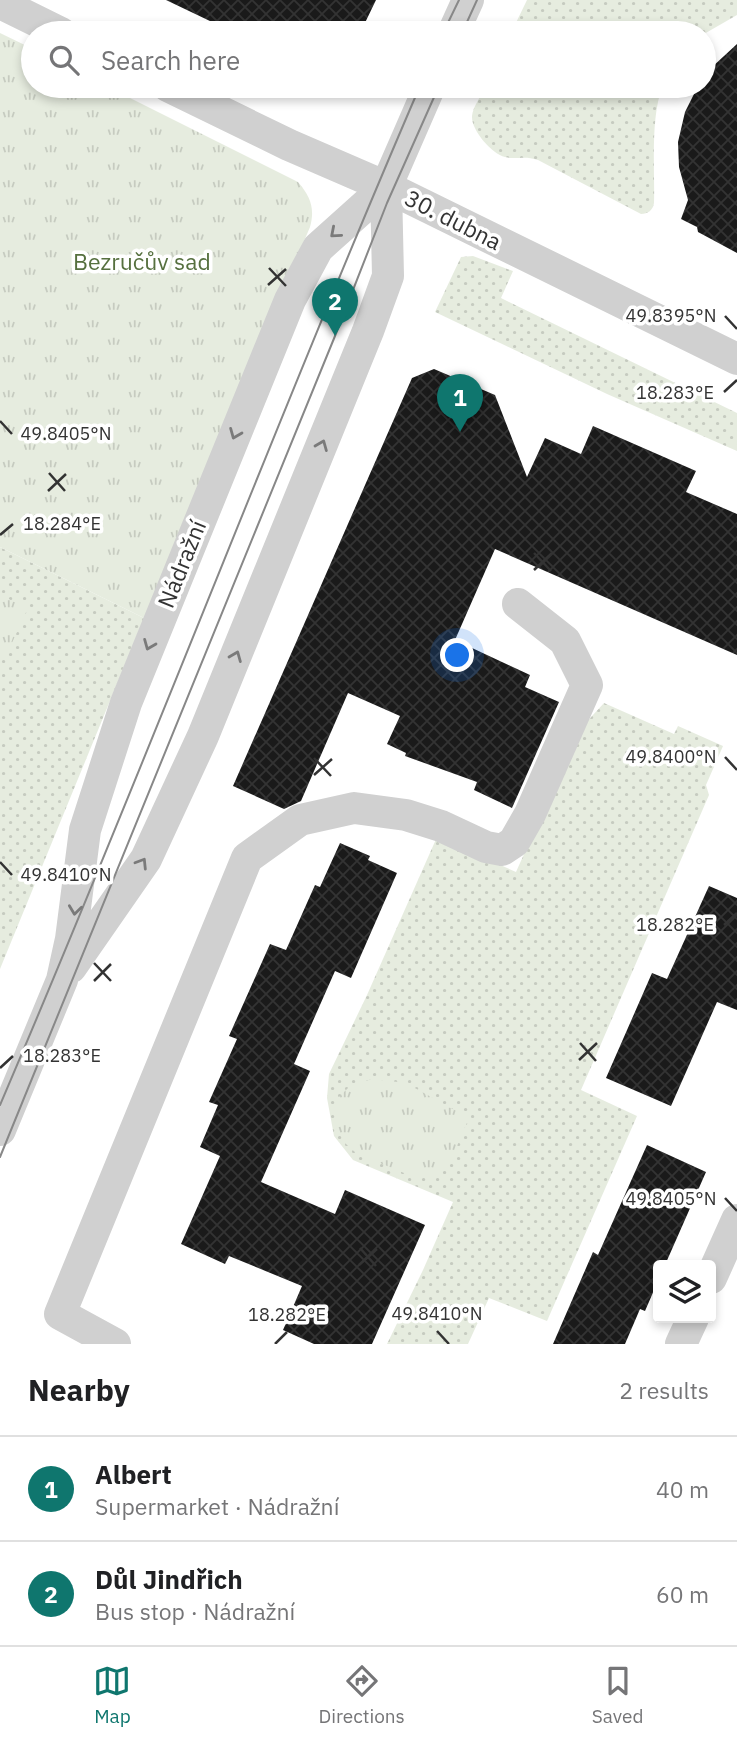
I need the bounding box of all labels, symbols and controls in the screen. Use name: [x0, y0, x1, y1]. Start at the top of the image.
search box: [21, 21, 716, 98]
icon: search: [45, 41, 83, 79]
text: Search here: [101, 43, 240, 77]
street label: 30. dubna: [400, 182, 507, 256]
one-way arrow: [330, 225, 343, 237]
park label: Bezručův sad: [73, 246, 211, 276]
pin: 2: [312, 278, 358, 336]
text: 49.8395°N: [626, 304, 716, 327]
pin: 1: [437, 374, 483, 432]
text: 18.283°E: [636, 381, 714, 404]
text: 49.8405°N: [21, 422, 111, 445]
one-way arrow: [229, 427, 243, 440]
one-way arrow: [313, 440, 327, 452]
text: 18.284°E: [23, 512, 101, 535]
street label: Nádražní: [150, 515, 212, 612]
your location: [440, 638, 474, 672]
one-way arrow: [144, 639, 158, 651]
one-way arrow: [227, 651, 241, 663]
text: 49.8400°N: [626, 745, 716, 768]
one-way arrow: [134, 858, 147, 871]
text: 49.8410°N: [21, 863, 111, 886]
one-way arrow: [67, 904, 82, 916]
text: 18.282°E: [636, 913, 714, 936]
text: 18.283°E: [23, 1044, 101, 1067]
text: 49.8405°N: [626, 1187, 716, 1210]
map controls: [653, 1260, 716, 1323]
button: layers: [653, 1260, 716, 1323]
text: 49.8410°N: [392, 1302, 482, 1325]
text: 18.282°E: [248, 1303, 326, 1326]
text: Nearby: [28, 1370, 130, 1409]
text: 2 results: [619, 1375, 709, 1405]
text: Albert: [95, 1457, 172, 1491]
text: 1: [44, 1474, 58, 1504]
text: 40 m: [656, 1474, 709, 1504]
text: Supermarket · Nádražní: [95, 1491, 339, 1521]
text: Důl Jindřich: [95, 1562, 243, 1596]
text: 2: [44, 1579, 58, 1609]
text: 60 m: [656, 1579, 709, 1609]
text: Bus stop · Nádražní: [95, 1596, 295, 1626]
tab: Map: [93, 1662, 131, 1728]
tab: Directions: [318, 1662, 405, 1728]
tab: Saved: [592, 1662, 644, 1728]

